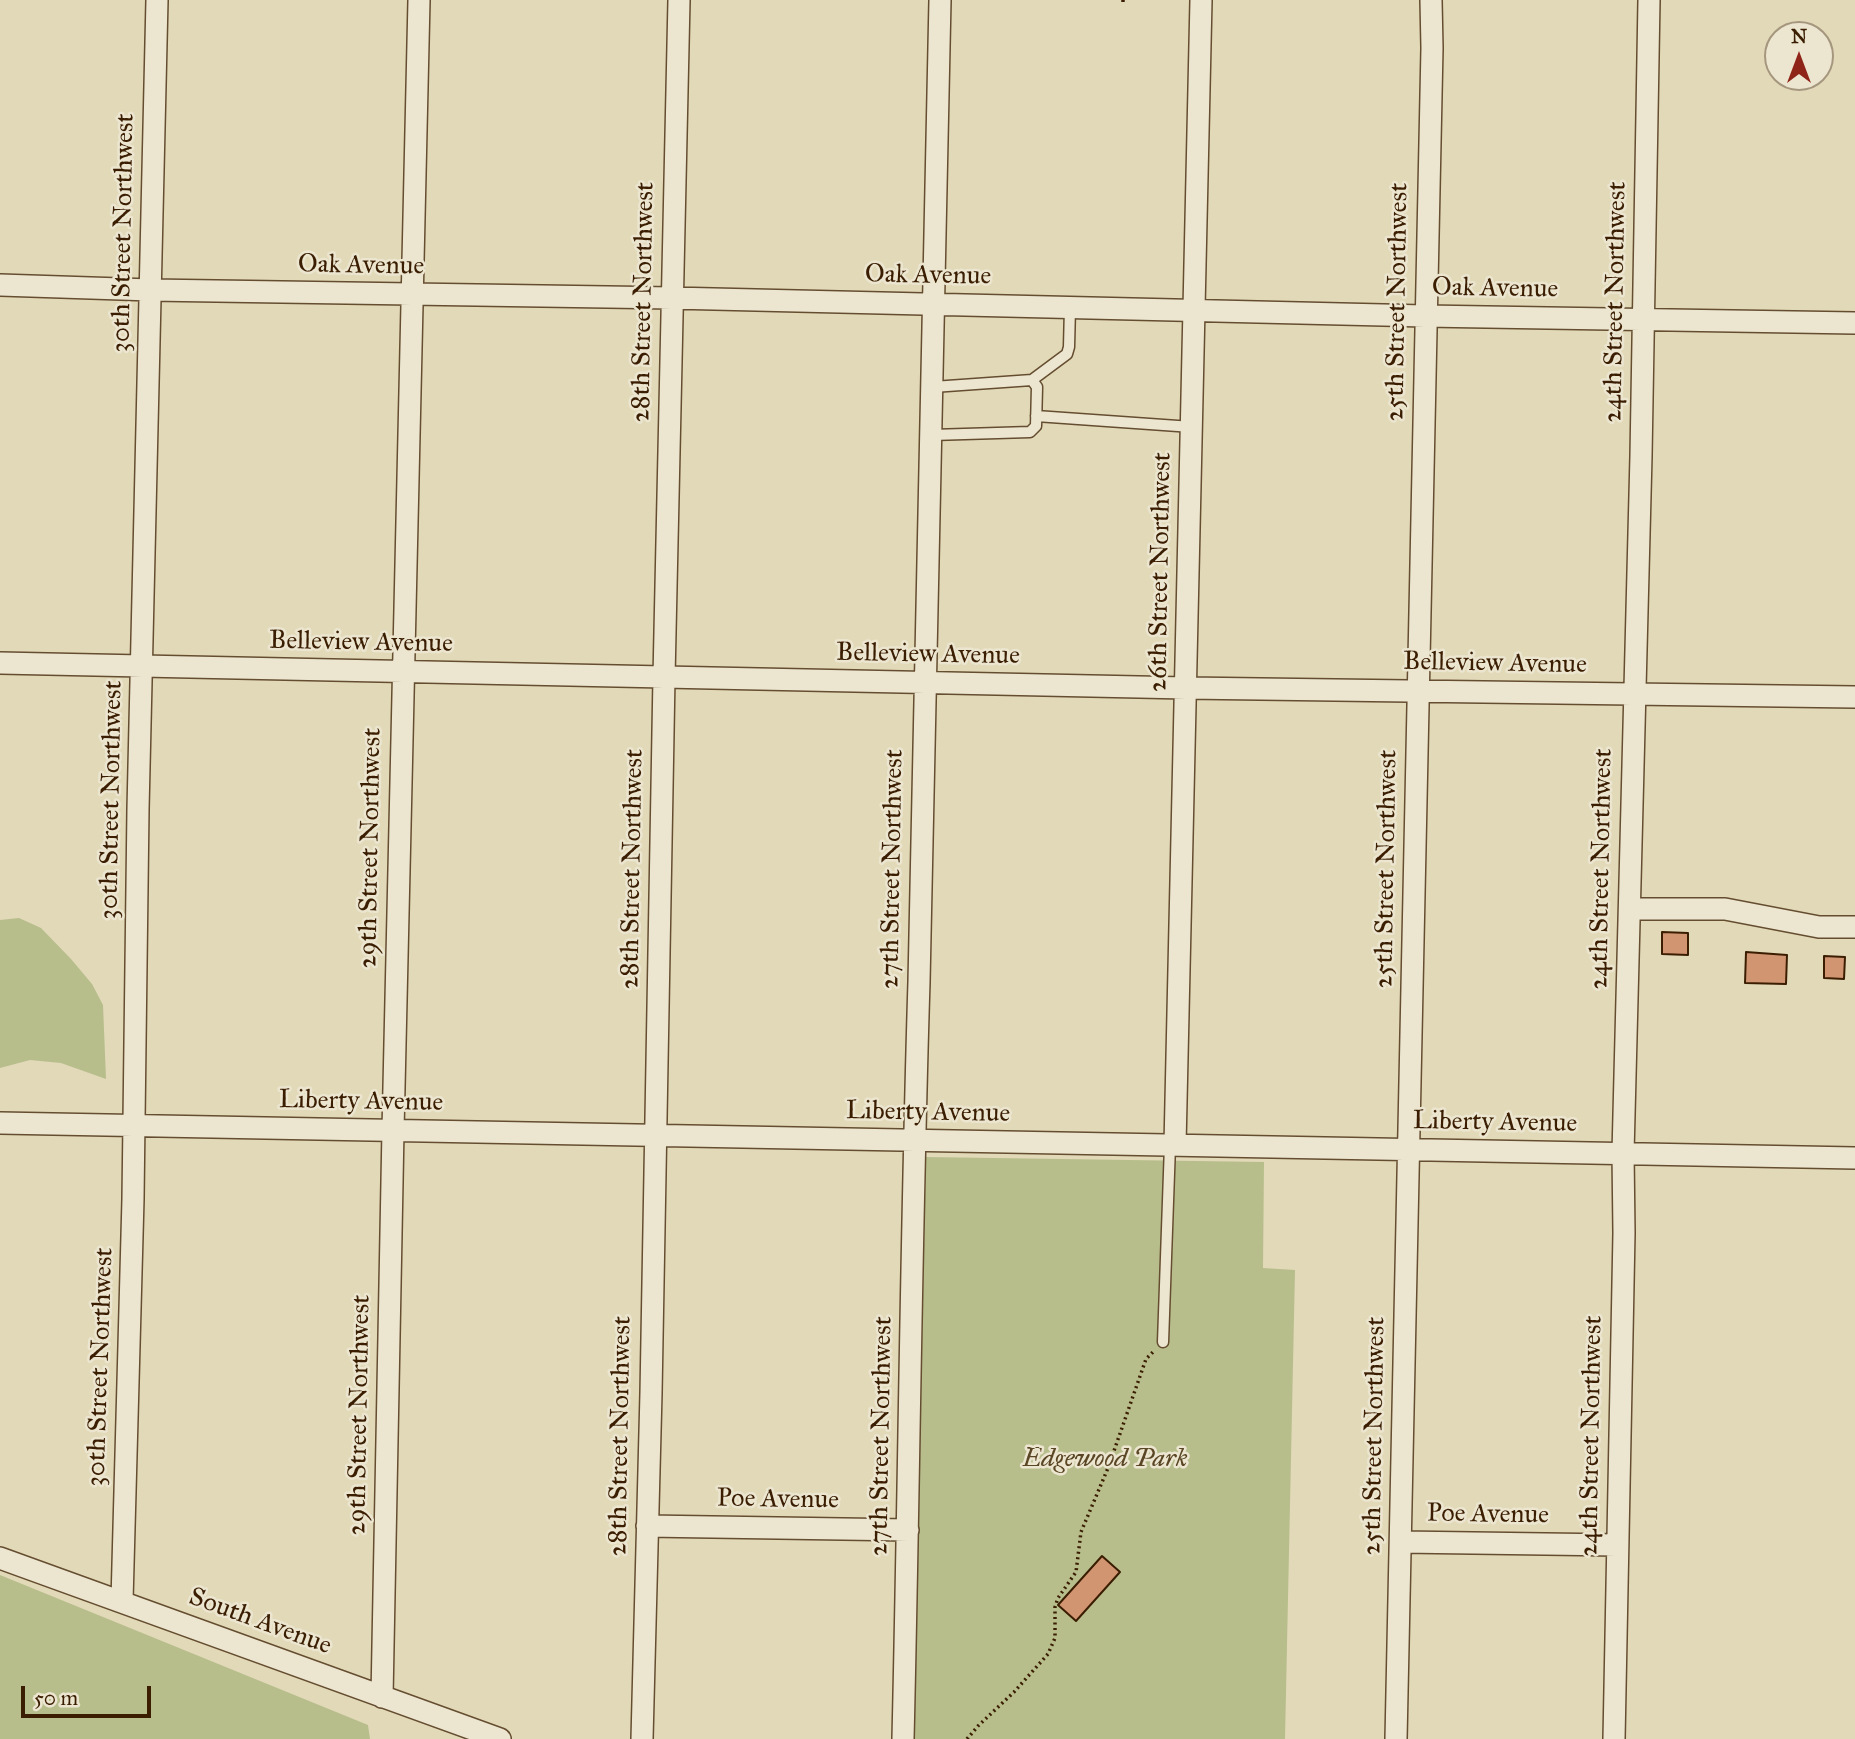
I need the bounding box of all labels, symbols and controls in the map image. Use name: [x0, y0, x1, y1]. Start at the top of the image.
north arrow: [1764, 21, 1834, 91]
text: N: [1791, 25, 1807, 48]
street label: 30th Street Northwest: [106, 113, 142, 353]
street label: 24th Street Northwest: [1598, 181, 1634, 423]
street label: 28th Street Northwest: [626, 182, 662, 422]
street label: 25th Street Northwest: [1380, 183, 1416, 421]
street label: Oak Avenue: [297, 249, 425, 283]
street label: Oak Avenue: [864, 259, 992, 293]
street label: Oak Avenue: [1431, 272, 1559, 306]
street label: 26th Street Northwest: [1143, 452, 1179, 692]
street label: Belleview Avenue: [269, 626, 453, 660]
street label: Belleview Avenue: [836, 638, 1020, 672]
street label: Belleview Avenue: [1403, 647, 1587, 681]
street label: 30th Street Northwest: [94, 680, 130, 920]
street label: 29th Street Northwest: [353, 728, 389, 968]
street label: 24th Street Northwest: [1584, 748, 1620, 990]
street label: 28th Street Northwest: [615, 749, 651, 989]
street label: 27th Street Northwest: [875, 749, 911, 989]
street label: 25th Street Northwest: [1369, 750, 1405, 988]
street label: Liberty Avenue: [278, 1085, 444, 1119]
street label: Liberty Avenue: [845, 1096, 1011, 1130]
street label: Liberty Avenue: [1412, 1106, 1578, 1140]
street label: 30th Street Northwest: [81, 1247, 121, 1487]
street label: 29th Street Northwest: [342, 1295, 378, 1535]
street label: 24th Street Northwest: [1574, 1315, 1610, 1557]
street label: 28th Street Northwest: [603, 1316, 639, 1556]
street label: 27th Street Northwest: [864, 1316, 900, 1556]
street label: 25th Street Northwest: [1357, 1317, 1393, 1555]
park label: Edgewood Park: [1023, 1444, 1187, 1476]
street label: Poe Avenue: [717, 1483, 839, 1517]
street label: Poe Avenue: [1427, 1498, 1549, 1532]
street label: South Avenue: [184, 1582, 336, 1662]
scale bar: [24, 1672, 154, 1716]
text: 50 m: [34, 1685, 78, 1711]

